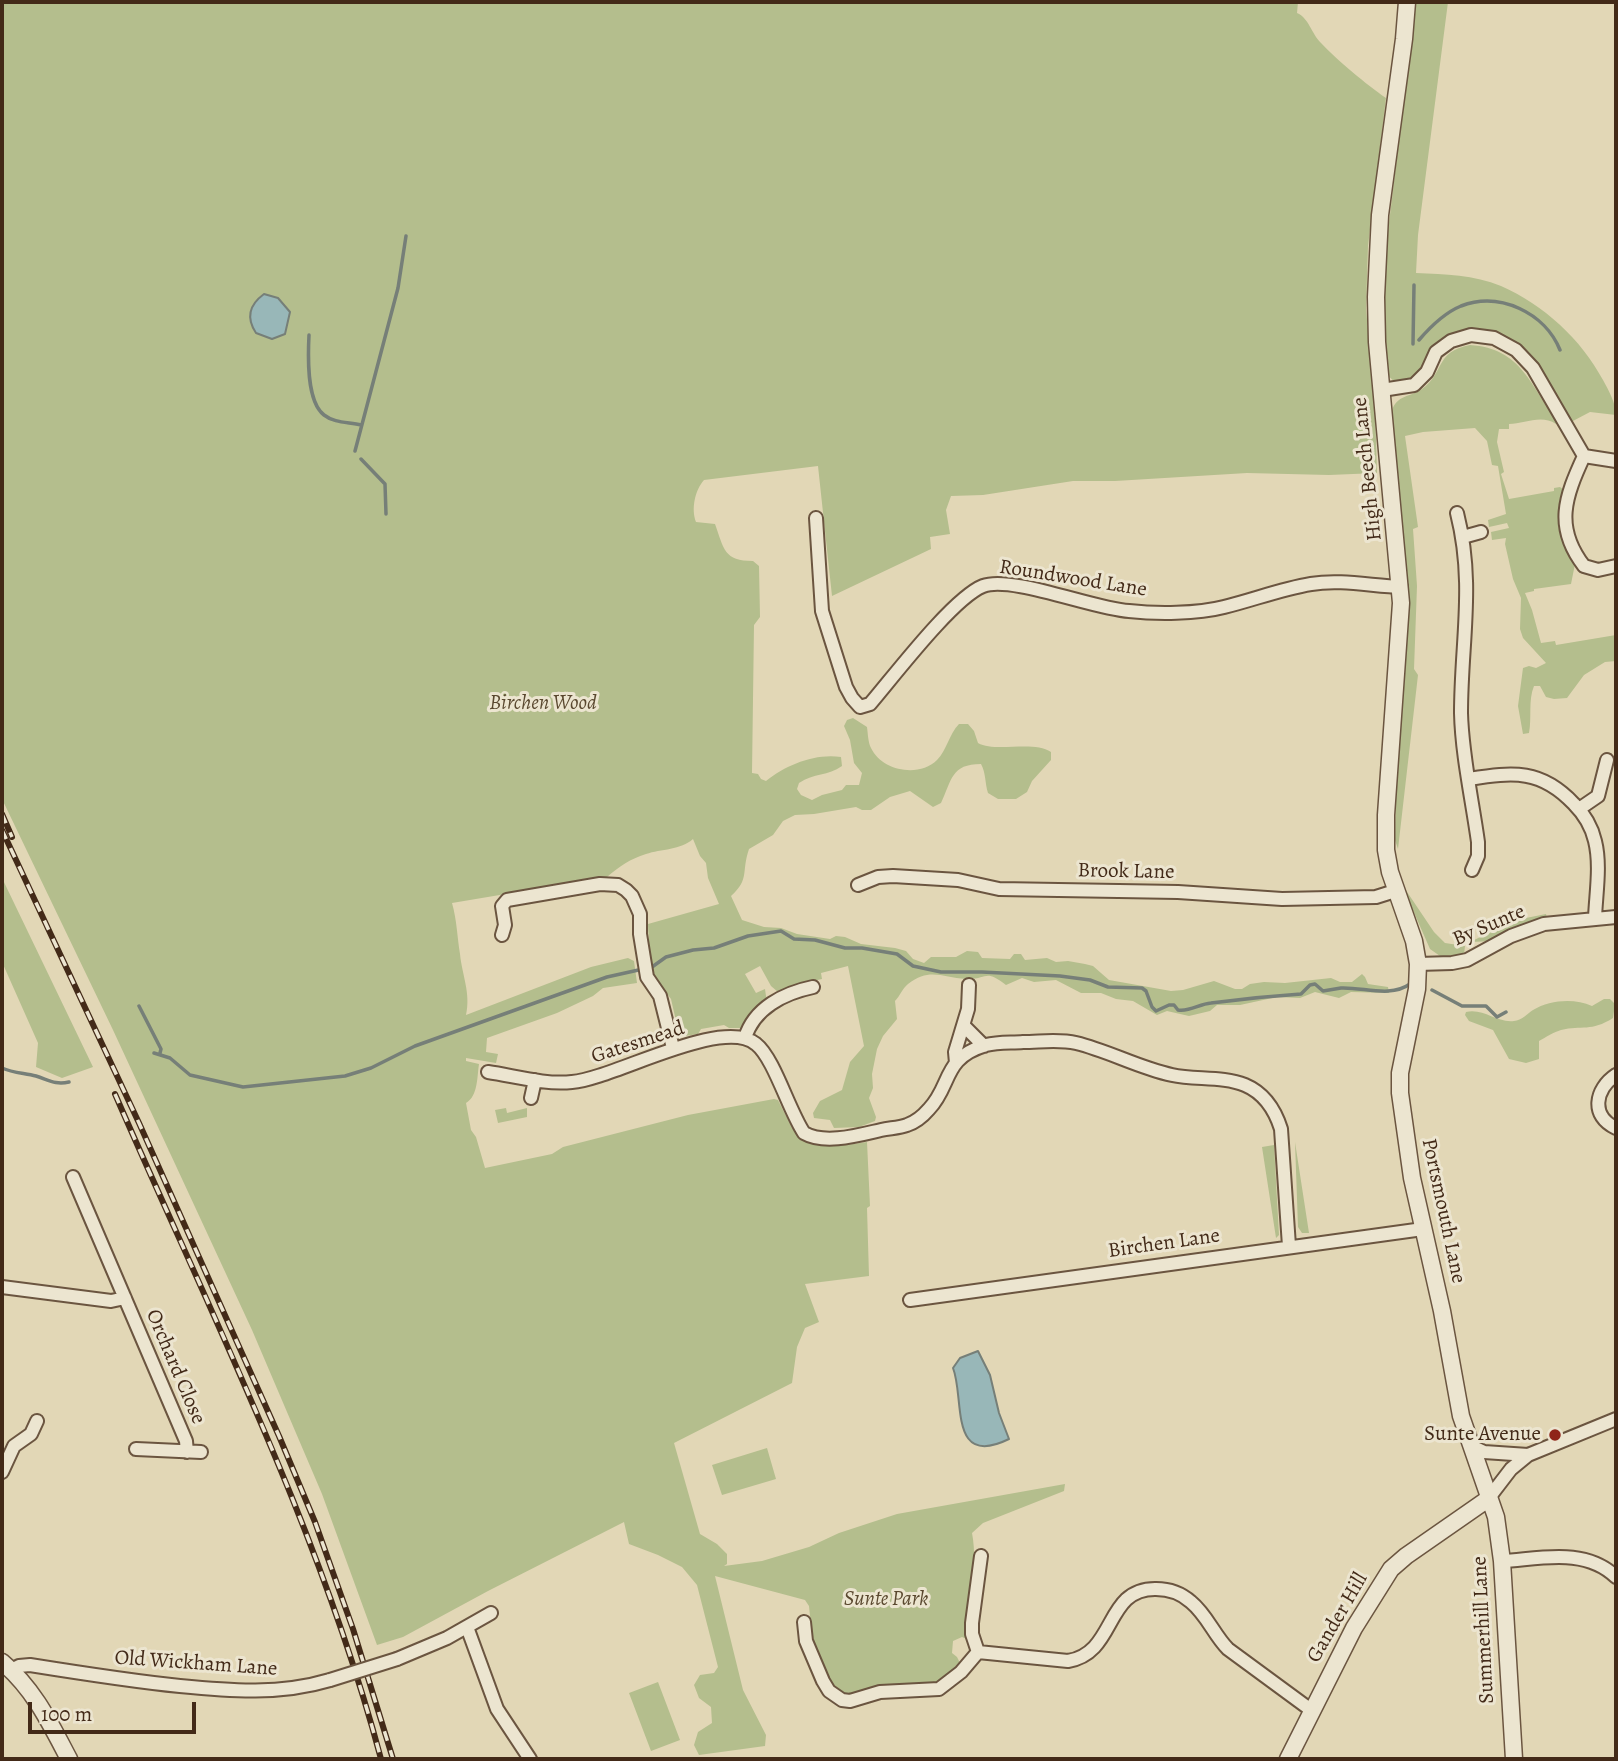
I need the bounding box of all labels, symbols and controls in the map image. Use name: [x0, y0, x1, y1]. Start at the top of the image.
street label: High Beech Lane: [1348, 396, 1388, 542]
street label: Roundwood Lane: [997, 555, 1149, 603]
park label: Birchen Wood: [489, 691, 597, 717]
street label: Brook Lane: [1077, 859, 1175, 885]
street label: By Sunte: [1449, 900, 1529, 952]
street label: Gatesmead: [588, 1016, 688, 1070]
street label: Portsmouth Lane: [1415, 1136, 1471, 1286]
street label: Birchen Lane: [1106, 1224, 1222, 1264]
street label: Orchard Close: [140, 1306, 210, 1428]
place label: Sunte Avenue: [1424, 1422, 1541, 1448]
marker: Sunte Avenue: [1547, 1427, 1563, 1443]
street label: Summerhill Lane: [1468, 1556, 1500, 1704]
street label: Gander Hill: [1302, 1568, 1374, 1668]
park label: Sunte Park: [844, 1587, 928, 1613]
street label: Old Wickham Lane: [114, 1646, 278, 1682]
scale bar: [32, 1688, 200, 1732]
text: 100 m: [41, 1700, 92, 1728]

